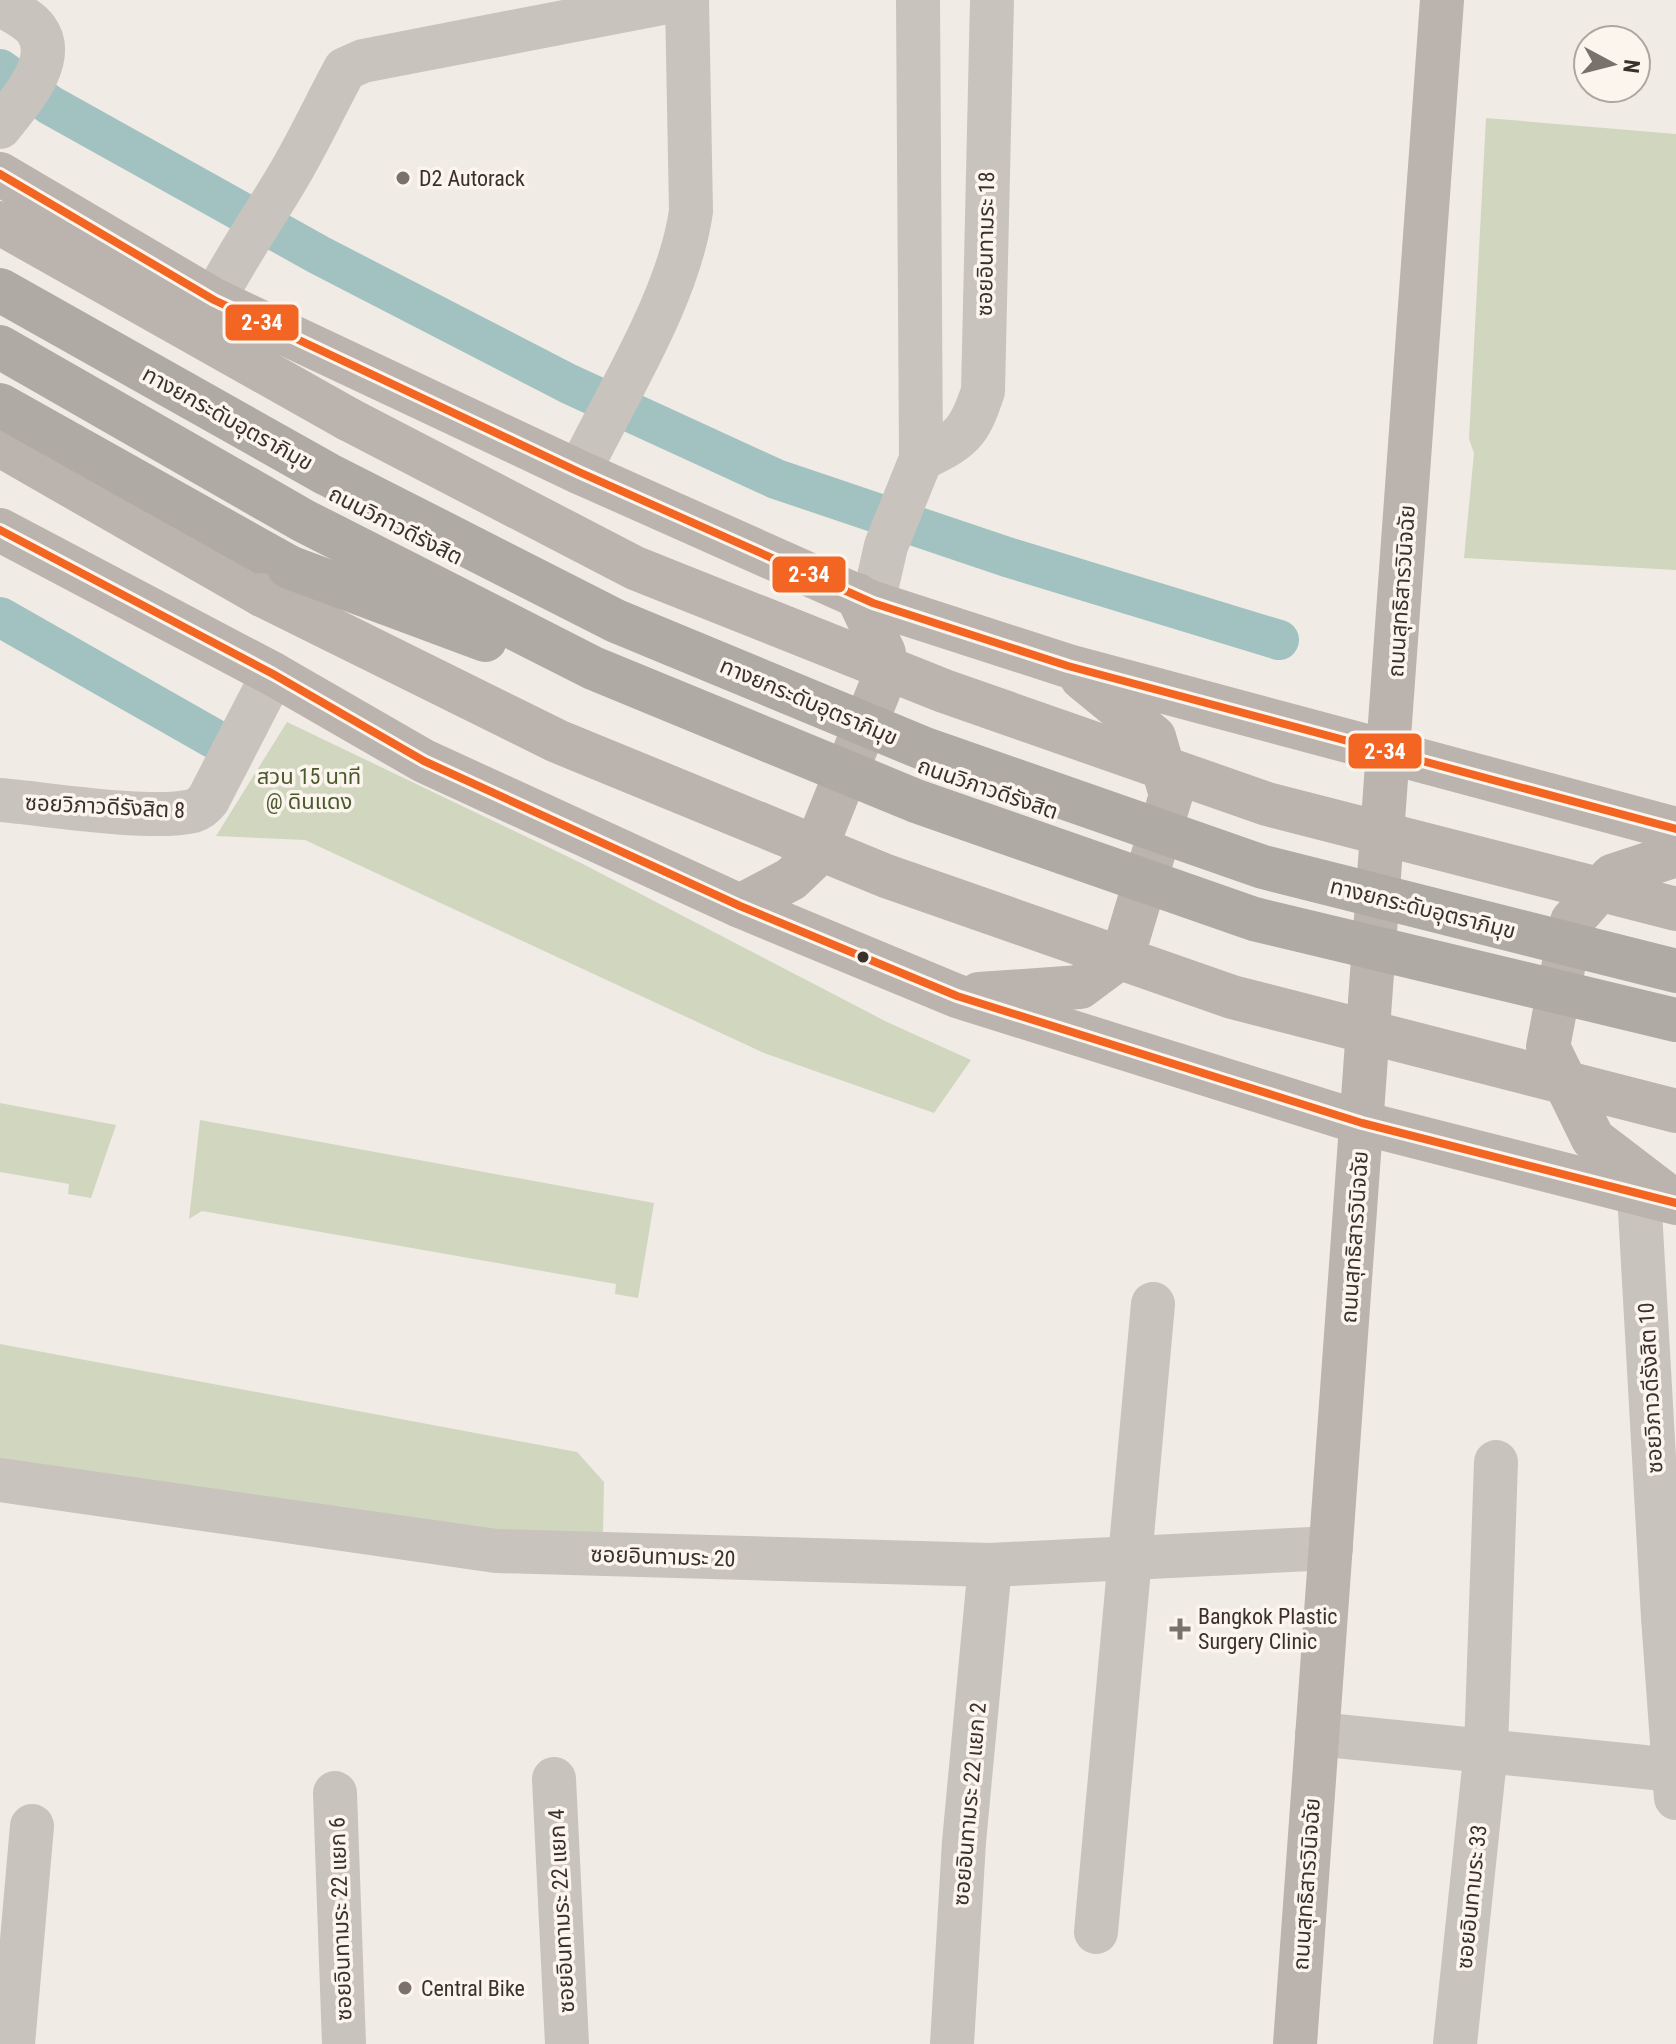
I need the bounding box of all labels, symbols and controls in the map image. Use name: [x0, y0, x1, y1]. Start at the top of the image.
north arrow: [1572, 24, 1652, 104]
text: N: [1618, 58, 1645, 75]
place label: D2 Autorack: [419, 166, 525, 191]
marker: D2 Autorack: [394, 169, 412, 187]
street label: ซอยอินทามระ 18: [972, 171, 999, 317]
line badge: 2-34: [224, 303, 300, 342]
text: 2-34: [241, 310, 283, 335]
street label: ทางยกระดับอุตราภิมุข: [138, 361, 317, 476]
street label: ถนนวิภาวดีรังสิต: [325, 481, 467, 570]
street label: ถนนสุทธิสารวินิจฉัย: [1383, 504, 1421, 678]
line badge: 2-34: [771, 555, 847, 594]
text: 2-34: [788, 562, 830, 587]
street label: ทางยกระดับอุตราภิมุข: [716, 653, 901, 751]
line badge: 2-34: [1347, 732, 1423, 770]
text: 2-34: [1364, 739, 1406, 764]
street label: ถนนวิภาวดีรังสิต: [914, 753, 1061, 824]
park label: สวน 15 นาที @ ดินแดง: [257, 764, 361, 814]
street label: ซอยวิภาวดีรังสิต 8: [24, 790, 186, 823]
street label: ทางยกระดับอุตราภิมุข: [1327, 873, 1518, 945]
unlabelled marker: [855, 949, 871, 965]
street label: ถนนสุทธิสารวินิจฉัย: [1336, 1150, 1374, 1324]
street label: ซอยวิภาวดีรังสิต 10: [1634, 1302, 1667, 1474]
street label: ซอยอินทามระ 20: [590, 1541, 736, 1572]
place label: Bangkok Plastic Surgery Clinic: [1198, 1604, 1338, 1654]
marker: Bangkok Plastic Surgery Clinic: [1169, 1618, 1191, 1640]
street label: ซอยอินทามระ 22 แยก 2: [948, 1701, 991, 1907]
street label: ถนนสุทธิสารวินิจฉัย: [1288, 1797, 1326, 1971]
street label: ซอยอินทามระ 22 แยก 4: [544, 1808, 579, 2013]
street label: ซอยอินทามระ 22 แยก 6: [324, 1817, 357, 2021]
street label: ซอยอินทามระ 33: [1451, 1824, 1491, 1970]
place label: Central Bike: [421, 1976, 525, 2001]
marker: Central Bike: [396, 1979, 414, 1997]

